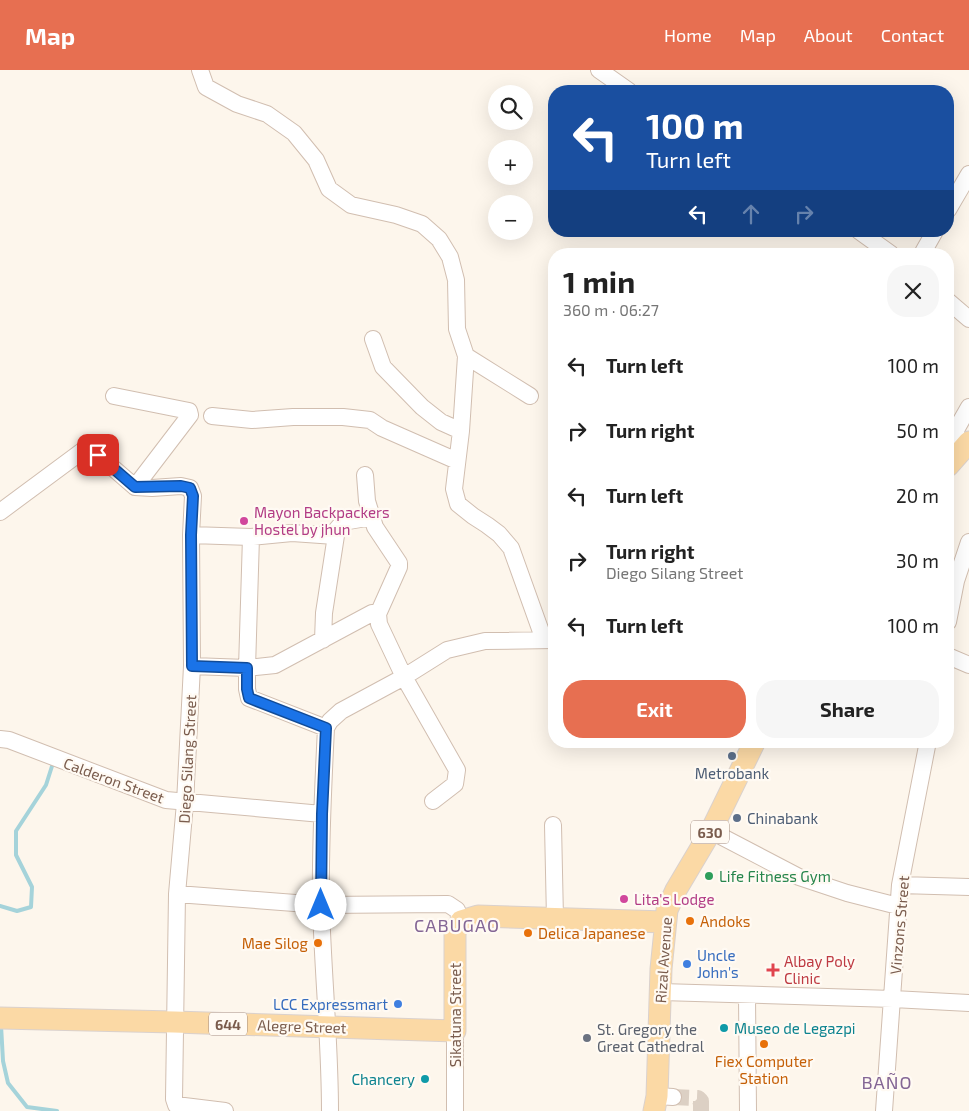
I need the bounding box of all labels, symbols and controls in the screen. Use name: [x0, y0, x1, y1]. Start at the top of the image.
text: Map: [25, 21, 75, 50]
text: Home: [664, 24, 712, 46]
text: Map: [740, 24, 776, 46]
text: About: [804, 24, 853, 46]
text: Contact: [881, 24, 944, 46]
map controls: [488, 85, 533, 240]
button: search: [488, 85, 533, 130]
text: 100 m: [646, 104, 744, 146]
icon: left: [563, 105, 628, 170]
button: +: [488, 140, 533, 185]
text: Turn left: [646, 146, 731, 172]
button: −: [488, 195, 533, 240]
icon: left: [684, 200, 712, 228]
icon: ahead: [737, 200, 765, 228]
icon: right: [790, 200, 818, 228]
text: 1 min: [563, 263, 635, 299]
button: close: [887, 265, 939, 317]
text: 360 m · 06:27: [563, 300, 659, 319]
icon: left: [563, 352, 591, 380]
text: Turn left: [606, 354, 683, 377]
text: 100 m: [888, 354, 939, 377]
icon: right: [563, 417, 591, 445]
text: Turn right: [606, 419, 694, 442]
text: 50 m: [896, 419, 939, 442]
pin: [77, 434, 119, 476]
icon: arrive: [84, 441, 112, 469]
icon: left: [563, 482, 591, 510]
text: Turn left: [606, 484, 683, 507]
text: 20 m: [896, 484, 939, 507]
place label: Mayon Backpackers Hostel by jhun: [254, 503, 390, 539]
marker: Mayon Backpackers Hostel by jhun: [238, 515, 250, 527]
text: Turn right: [606, 540, 694, 563]
icon: right: [563, 547, 591, 575]
text: 30 m: [896, 549, 939, 572]
text: Diego Silang Street: [606, 563, 743, 582]
icon: left: [563, 612, 591, 640]
text: Turn left: [606, 614, 683, 637]
text: 100 m: [888, 614, 939, 637]
button: Exit: [563, 680, 746, 738]
button: Share: [756, 680, 939, 738]
street label: Diego Silang Street: [175, 694, 199, 824]
marker: Metrobank: [726, 750, 738, 762]
street label: Calderon Street: [61, 753, 167, 807]
place label: Metrobank: [695, 764, 770, 782]
place label: Chinabank: [747, 809, 818, 827]
marker: Chinabank: [731, 812, 743, 824]
road number: 630: [691, 820, 729, 844]
place label: Life Fitness Gym: [719, 867, 831, 885]
marker: Life Fitness Gym: [703, 870, 715, 882]
street label: Vinzons Street: [886, 875, 912, 975]
position arrow: [294, 878, 346, 930]
place label: Lita's Lodge: [634, 890, 714, 908]
marker: Lita's Lodge: [618, 893, 630, 905]
place label: Andoks: [700, 912, 750, 930]
district label: CABUGAO: [414, 914, 500, 936]
marker: Andoks: [684, 915, 696, 927]
street label: Rizal Avenue: [651, 916, 675, 1004]
place label: Delica Japanese: [538, 924, 646, 942]
marker: Delica Japanese: [522, 927, 534, 939]
place label: Mae Silog: [242, 934, 309, 952]
marker: Mae Silog: [312, 937, 324, 949]
place label: Uncle John's: [697, 946, 739, 981]
place label: Albay Poly Clinic: [784, 952, 855, 987]
marker: Uncle John's: [681, 958, 693, 970]
street label: Sikatuna Street: [446, 963, 464, 1067]
marker: Albay Poly Clinic: [766, 963, 780, 977]
place label: LCC Expressmart: [273, 995, 388, 1013]
marker: LCC Expressmart: [392, 998, 404, 1010]
road number: 644: [209, 1012, 247, 1036]
street label: Alegre Street: [257, 1015, 347, 1037]
place label: Museo de Legazpi: [734, 1019, 856, 1037]
place label: St. Gregory the Great Cathedral: [597, 1020, 705, 1055]
marker: Museo de Legazpi: [718, 1022, 730, 1034]
marker: St. Gregory the Great Cathedral: [581, 1032, 593, 1044]
marker: Fiex Computer Station: [758, 1038, 770, 1050]
place label: Fiex Computer Station: [715, 1052, 813, 1087]
place label: Chancery: [352, 1070, 415, 1088]
district label: BAÑO: [861, 1071, 913, 1093]
marker: Chancery: [419, 1073, 431, 1085]

